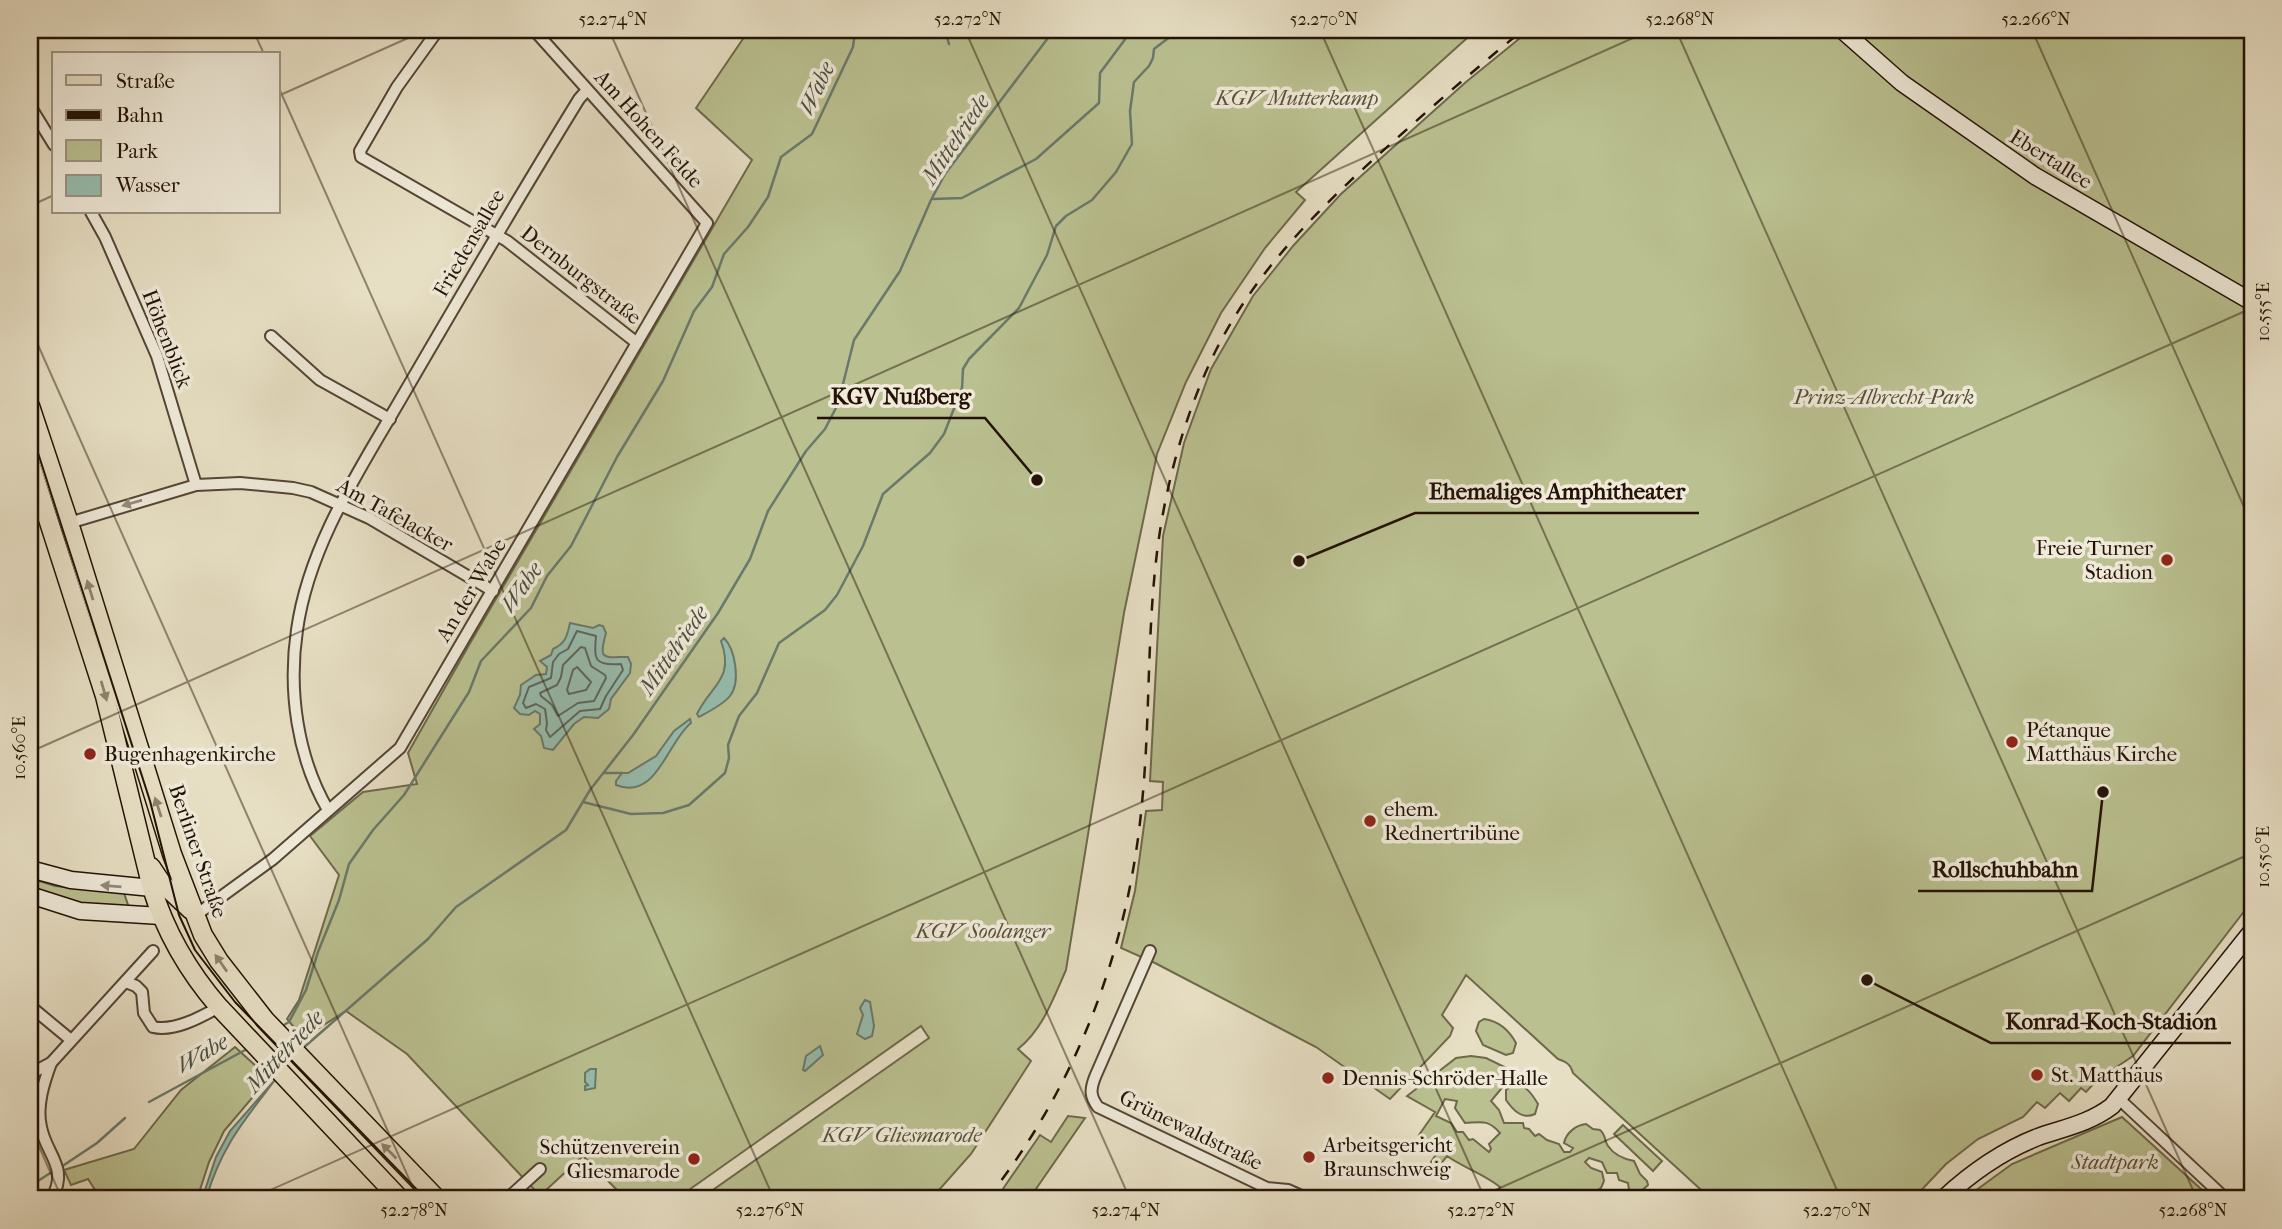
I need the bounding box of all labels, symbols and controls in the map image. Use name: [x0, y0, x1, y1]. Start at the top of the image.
text: 52.274°N: [579, 9, 648, 30]
text: 52.272°N: [934, 9, 1002, 30]
text: 52.270°N: [1290, 9, 1359, 30]
text: 52.268°N: [1646, 9, 1715, 30]
text: 52.266°N: [2001, 9, 2071, 30]
legend: [52, 52, 280, 214]
water label: Wabe: [793, 57, 841, 119]
street label: Am Hohen Felde: [589, 64, 708, 193]
text: Straße: [116, 69, 175, 93]
park label: KGV Mutterkamp: [1214, 86, 1378, 110]
water label: Mittelriede: [914, 89, 996, 191]
text: Bahn: [116, 103, 163, 127]
street label: Ebertallee: [2005, 124, 2097, 194]
text: Park: [116, 139, 158, 163]
text: Wasser: [115, 173, 180, 197]
street label: Friedensallee: [429, 185, 509, 301]
street label: Dernburgstraße: [516, 221, 646, 329]
text: 10.555°E: [2253, 282, 2274, 342]
street label: Höhenblick: [137, 286, 197, 392]
callout: KGV Nußberg: [817, 374, 985, 418]
text: KGV Nußberg: [831, 383, 972, 410]
park label: Prinz-Albrecht-Park: [1793, 385, 1974, 409]
callout: Ehemaliges Amphitheater: [1415, 469, 1699, 513]
street label: Am Tafelacker: [332, 473, 457, 557]
text: Ehemaliges Amphitheater: [1429, 478, 1686, 505]
one-way arrow: [122, 499, 143, 509]
street label: An der Wabe: [430, 534, 511, 647]
place label: Freie Turner Stadion: [2036, 536, 2153, 584]
marker: Freie Turner Stadion: [2159, 552, 2175, 568]
water label: Wabe: [495, 556, 549, 617]
one-way arrow: [84, 579, 95, 600]
water label: Mittelriede: [632, 600, 714, 702]
one-way arrow: [99, 681, 109, 702]
text: 10.560°E: [9, 716, 30, 780]
place label: Pétanque Matthäus Kirche: [2026, 718, 2177, 766]
marker: Pétanque Matthäus Kirche: [2004, 734, 2020, 750]
place label: Bugenhagenkirche: [104, 742, 276, 766]
marker: Bugenhagenkirche: [82, 746, 98, 762]
street label: Berliner Straße: [164, 781, 232, 921]
one-way arrow: [152, 796, 162, 817]
place label: ehem. Rednertribüne: [1384, 797, 1520, 845]
marker: ehem. Rednertribüne: [1362, 813, 1378, 829]
text: 10.550°E: [2253, 826, 2274, 888]
callout: Rollschuhbahn: [1918, 847, 2092, 891]
text: Rollschuhbahn: [1932, 856, 2079, 883]
one-way arrow: [100, 880, 122, 891]
park label: KGV Soolanger: [914, 919, 1052, 943]
one-way arrow: [214, 954, 228, 972]
callout: Konrad-Koch-Stadion: [1991, 999, 2231, 1043]
water label: Mittelriede: [238, 1004, 330, 1100]
text: Konrad-Koch-Stadion: [2005, 1008, 2218, 1035]
water label: Wabe: [172, 1028, 233, 1079]
place label: St. Matthäus: [2051, 1063, 2163, 1087]
place label: Dennis-Schröder-Halle: [1342, 1066, 1548, 1090]
marker: St. Matthäus: [2029, 1067, 2045, 1083]
marker: Dennis-Schröder-Halle: [1320, 1070, 1336, 1086]
street label: Grünewaldstraße: [1116, 1085, 1266, 1175]
park label: KGV Gliesmarode: [820, 1123, 982, 1147]
place label: Arbeitsgericht Braunschweig: [1322, 1133, 1454, 1181]
place label: Schützenverein Gliesmarode: [540, 1135, 680, 1183]
one-way arrow: [381, 1143, 398, 1159]
marker: Arbeitsgericht Braunschweig: [1301, 1149, 1317, 1165]
park label: Stadtpark: [2070, 1150, 2159, 1174]
marker: Schützenverein Gliesmarode: [686, 1151, 702, 1167]
text: 52.278°N: [380, 1200, 448, 1221]
text: 52.276°N: [736, 1200, 805, 1221]
text: 52.274°N: [1092, 1200, 1161, 1221]
text: 52.272°N: [1447, 1200, 1515, 1221]
text: 52.270°N: [1803, 1200, 1872, 1221]
text: 52.268°N: [2159, 1200, 2228, 1221]

